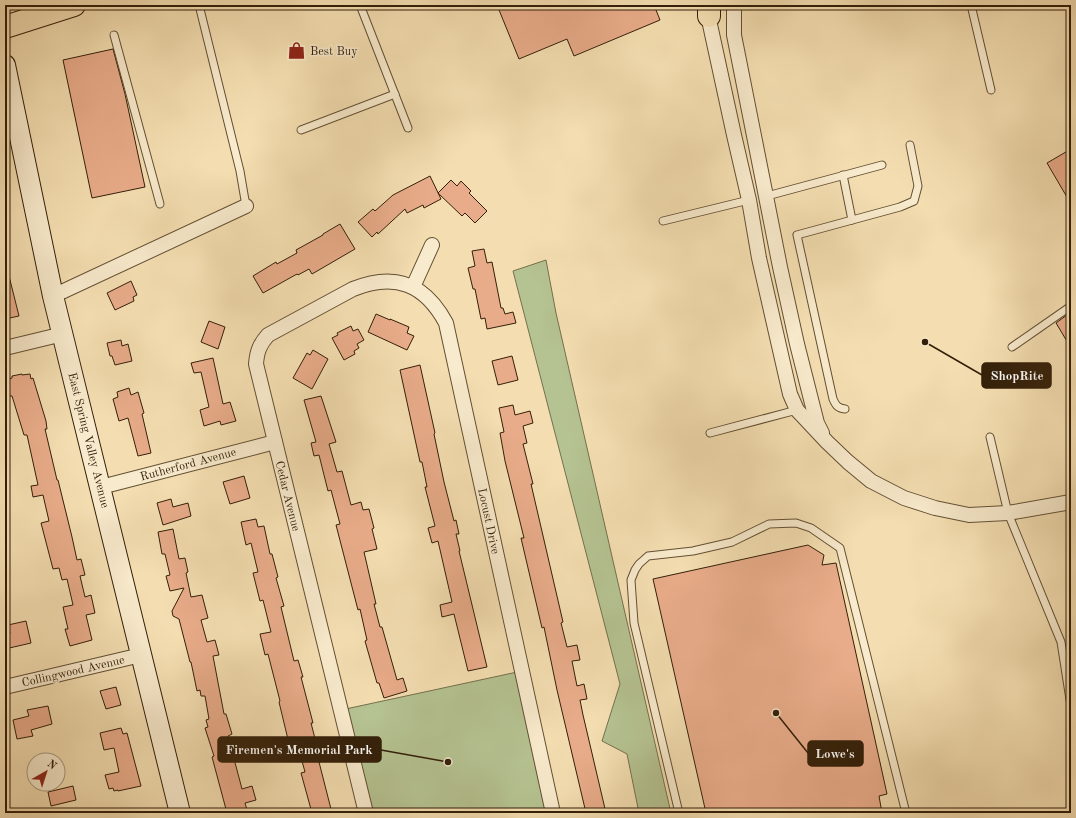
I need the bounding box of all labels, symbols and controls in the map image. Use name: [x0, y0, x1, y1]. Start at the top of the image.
shop icon: Best Buy: [287, 41, 307, 61]
place label: Best Buy: [310, 46, 358, 58]
callout: ShopRite: [982, 363, 1051, 388]
text: ShopRite: [990, 370, 1044, 383]
street label: East Spring Valley Avenue: [65, 371, 111, 510]
street label: Rutherford Avenue: [139, 446, 238, 484]
street label: Cedar Avenue: [272, 460, 302, 533]
street label: Locust Drive: [475, 487, 501, 556]
street label: Collingwood Avenue: [21, 654, 126, 690]
callout: Firemen's Memorial Park: [218, 737, 381, 762]
callout: Lowe's: [808, 741, 863, 766]
text: Firemen's Memorial Park: [226, 744, 373, 757]
text: Lowe's: [815, 748, 855, 761]
north arrow: [26, 752, 66, 792]
text: N: [45, 758, 59, 773]

